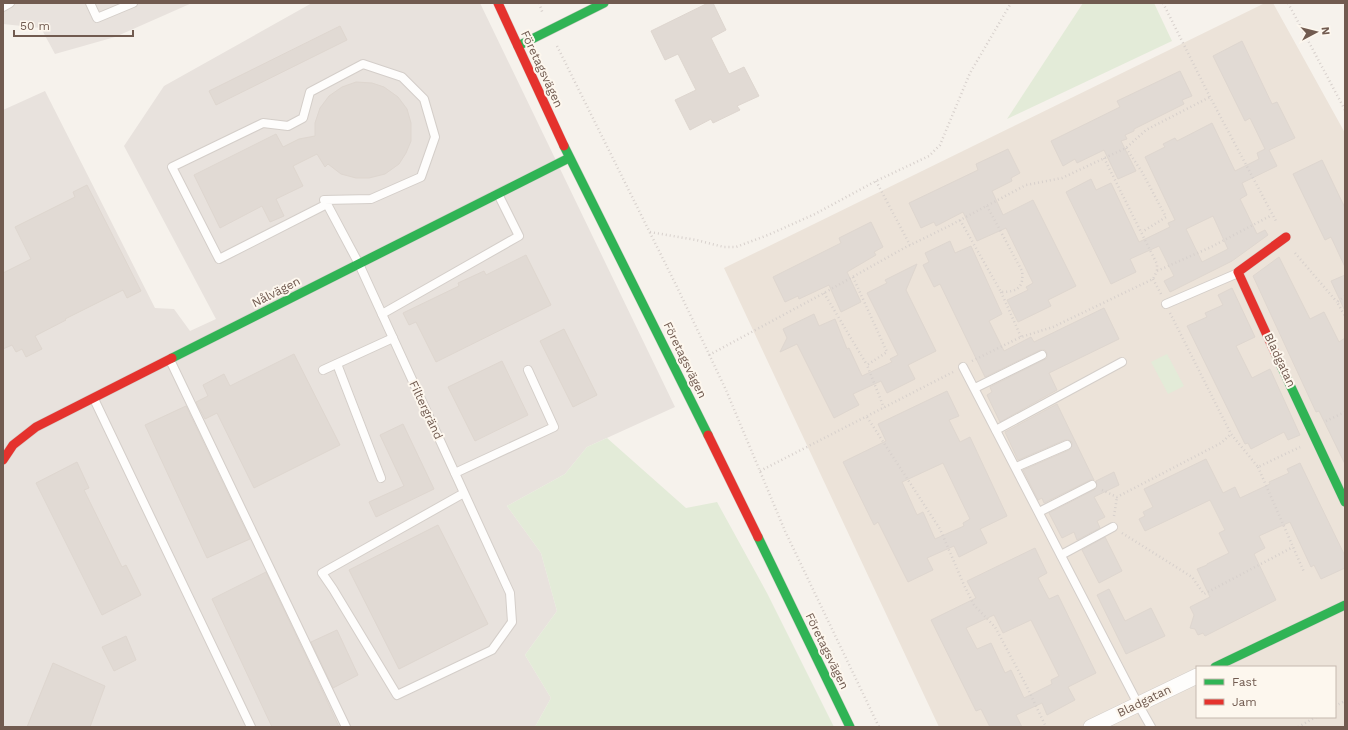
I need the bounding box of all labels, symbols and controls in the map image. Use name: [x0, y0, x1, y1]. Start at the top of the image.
scale bar: [14, 12, 133, 38]
north arrow: [1296, 12, 1336, 52]
text: 50 m: [20, 19, 50, 33]
text: N: [1318, 26, 1332, 36]
street label: Företagsvägen: [518, 28, 566, 110]
street label: Nålvägen: [249, 274, 303, 310]
street label: Företagsvägen: [660, 319, 710, 401]
street label: Bladgatan: [1261, 331, 1299, 389]
street label: Filtergränd: [406, 378, 446, 442]
street label: Företagsvägen: [802, 610, 852, 692]
legend: [1196, 666, 1336, 718]
text: Fast: [1232, 675, 1257, 689]
street label: Bladgatan: [1115, 682, 1173, 720]
text: Jam: [1232, 695, 1257, 709]

